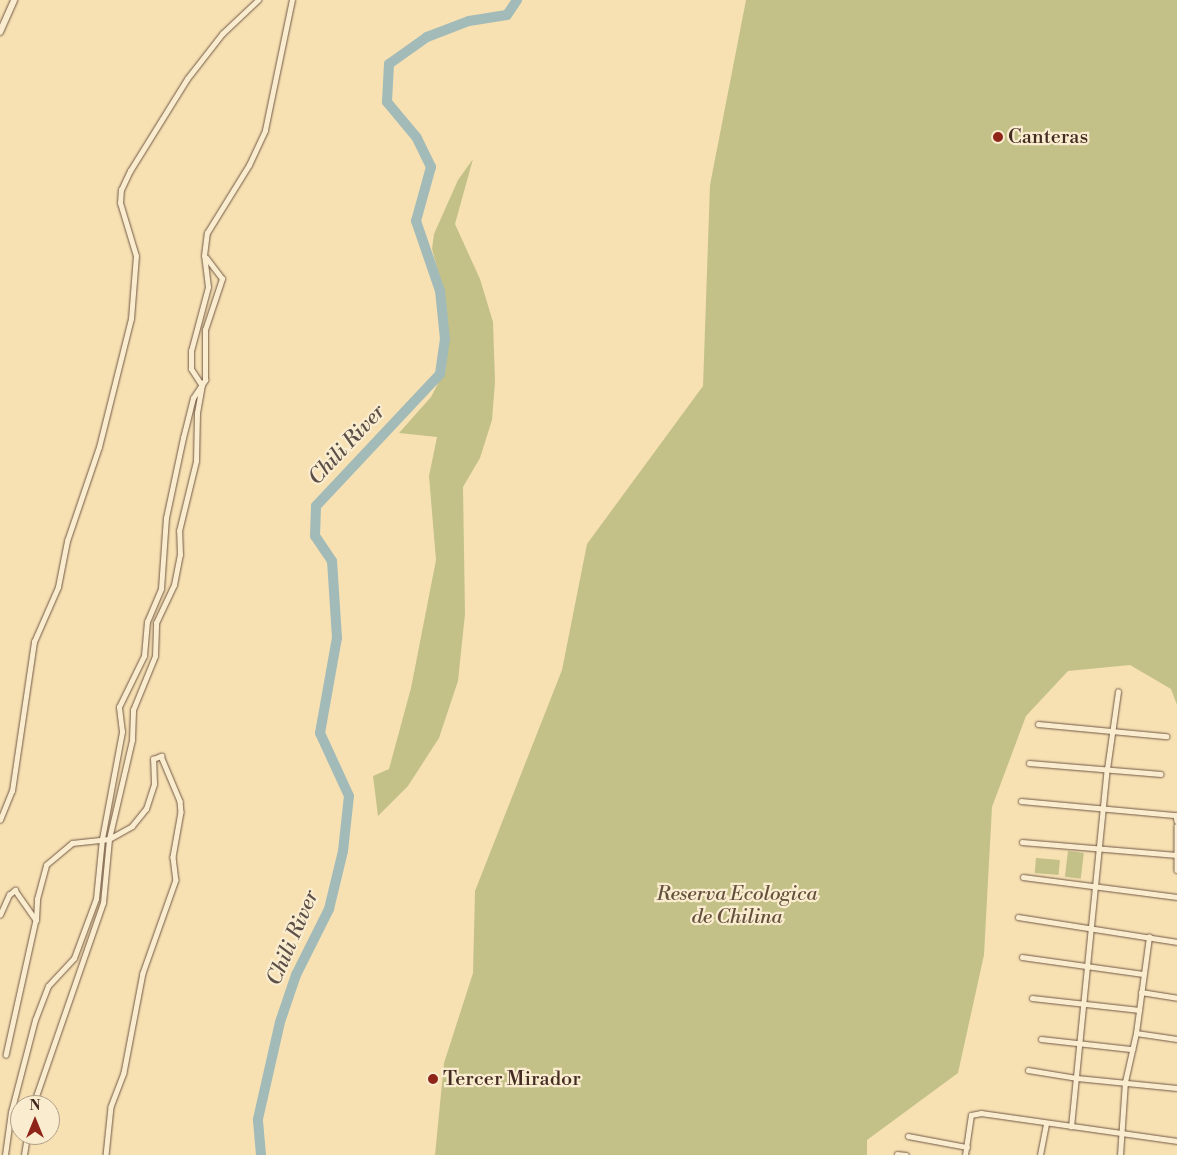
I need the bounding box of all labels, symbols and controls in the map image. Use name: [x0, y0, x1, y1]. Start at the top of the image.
place label: Canteras: [1008, 125, 1088, 149]
marker: Canteras: [992, 131, 1004, 143]
water label: Chili River: [303, 399, 391, 491]
park label: Reserva Ecologica de Chilina: [657, 882, 817, 929]
water label: Chili River: [262, 887, 324, 989]
place label: Tercer Mirador: [443, 1067, 581, 1091]
marker: Tercer Mirador: [427, 1073, 439, 1085]
north arrow: [10, 1095, 60, 1145]
text: N: [29, 1097, 41, 1115]

